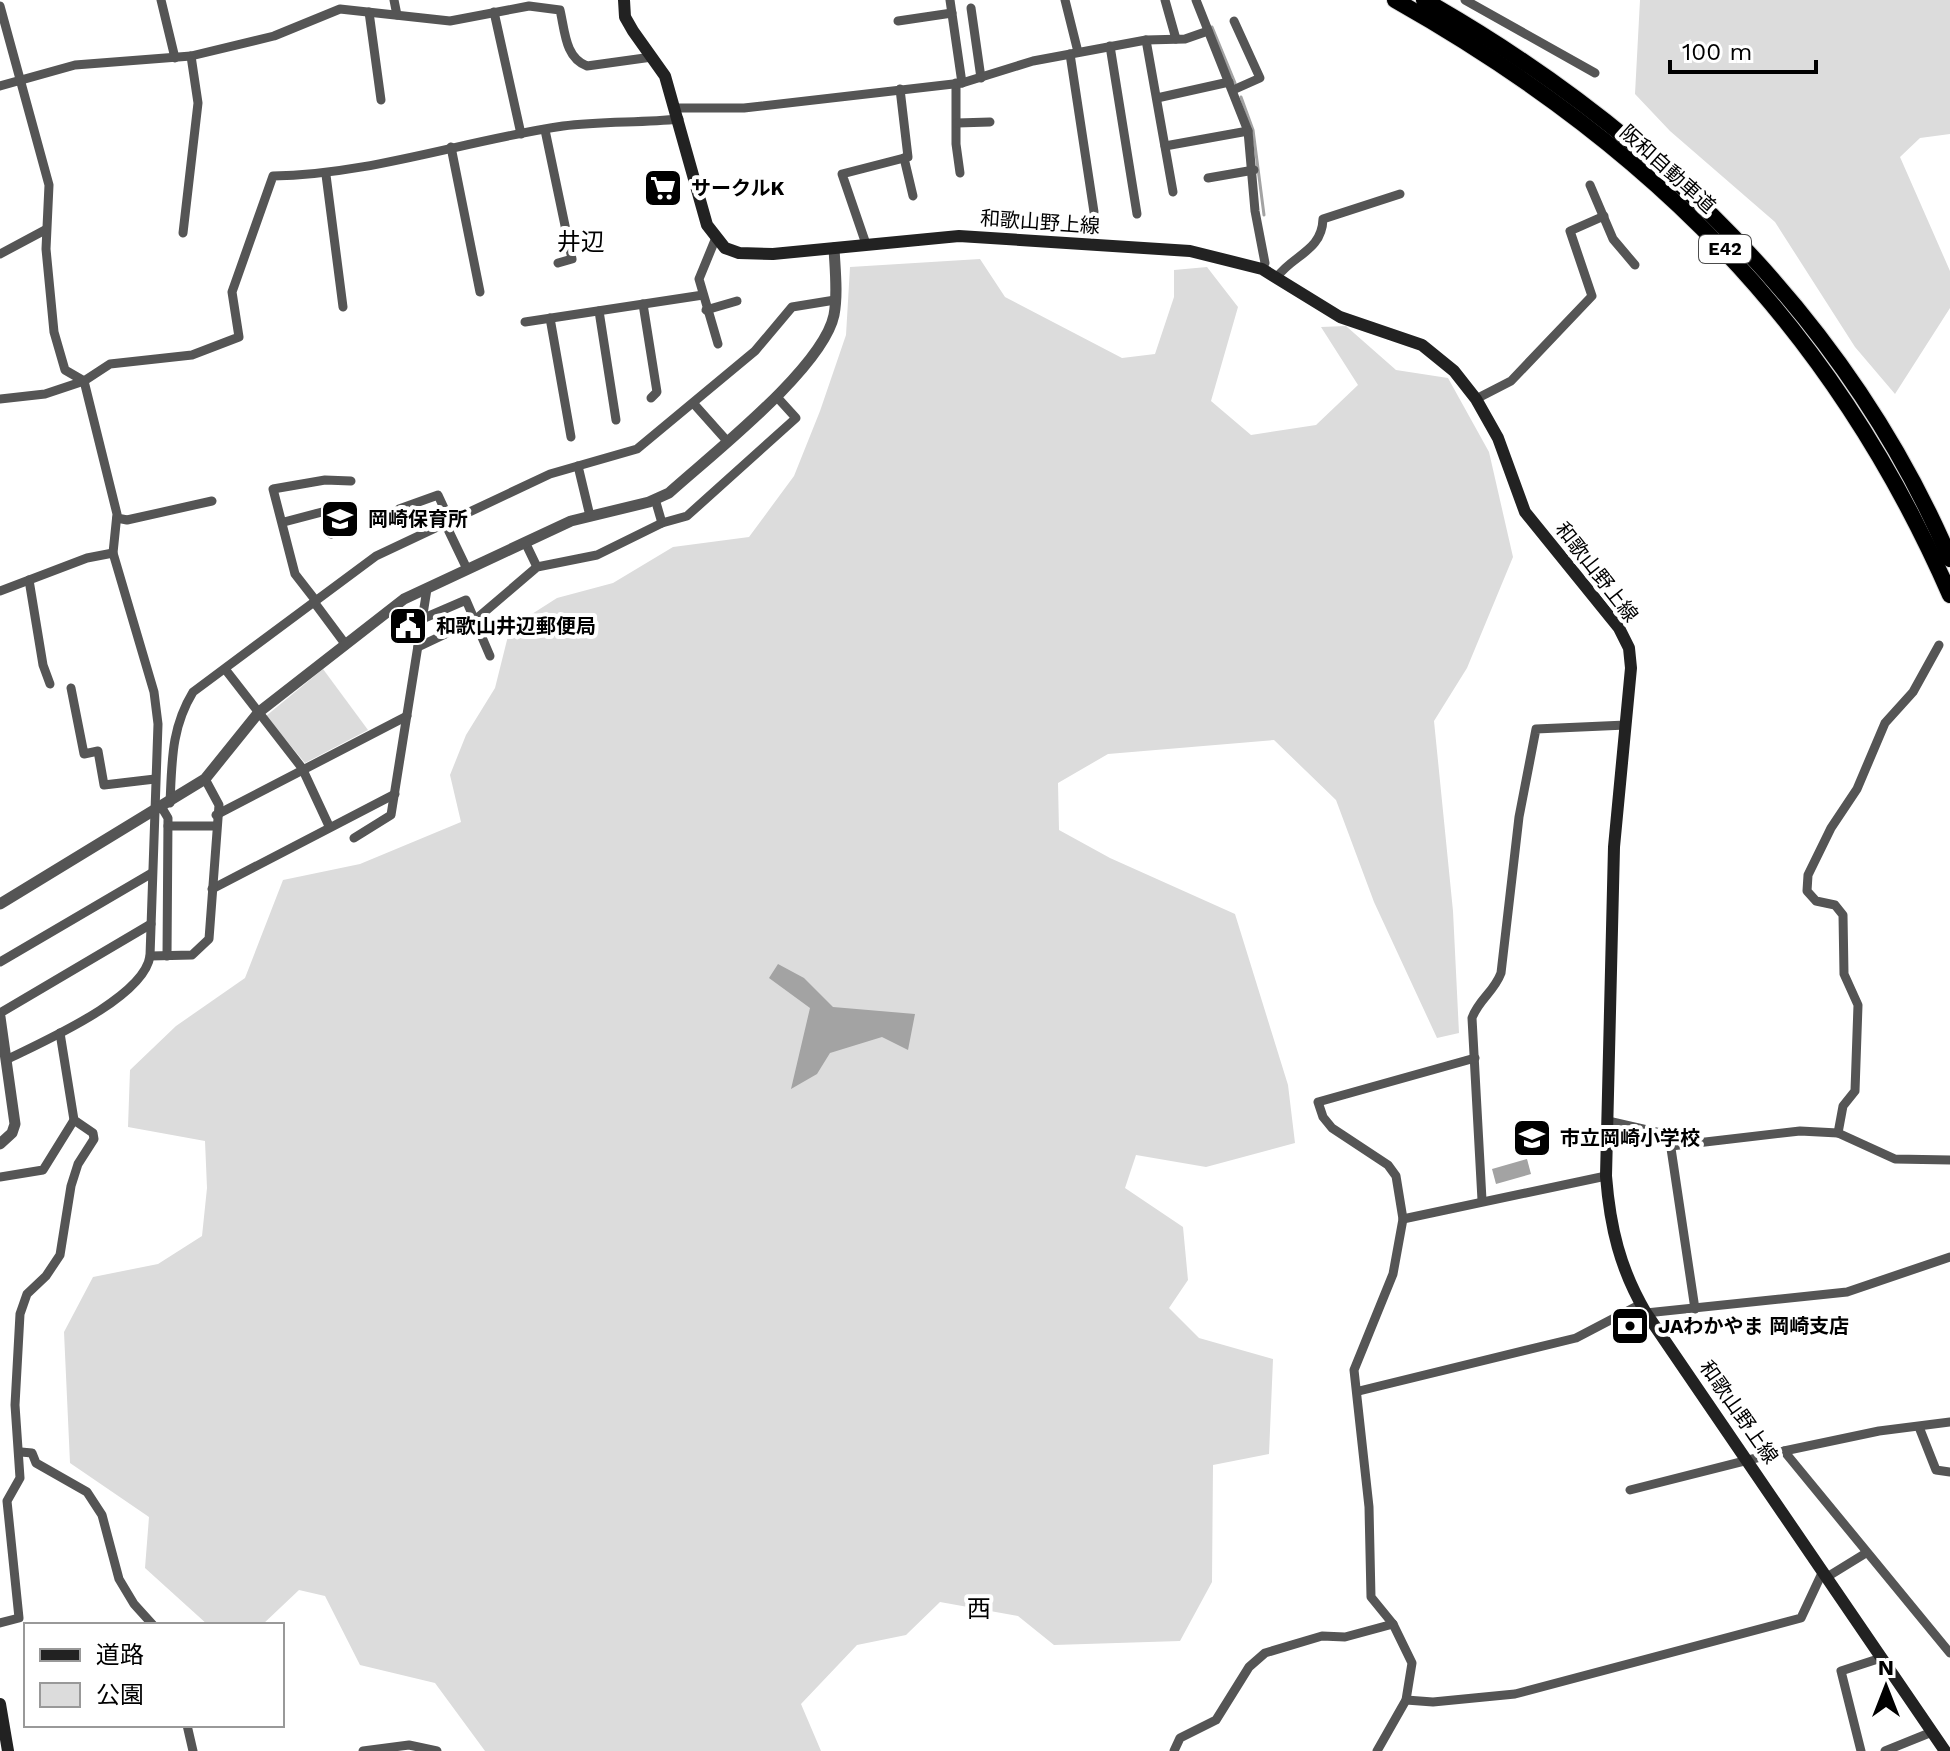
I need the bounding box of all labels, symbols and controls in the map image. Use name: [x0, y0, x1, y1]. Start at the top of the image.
scale bar: [1670, 24, 1816, 74]
text: 100 m: [1682, 38, 1752, 66]
street label: 阪和自動車道: [1615, 120, 1721, 218]
supermarket icon: サークルK: [642, 167, 684, 209]
place label: サークルK: [691, 176, 784, 200]
street label: 和歌山野上線: [979, 206, 1101, 238]
district label: 井辺: [557, 228, 605, 256]
road number: E42: [1699, 235, 1751, 263]
school or university icon: 岡崎保育所: [319, 498, 361, 540]
place label: 岡崎保育所: [368, 507, 468, 531]
street label: 和歌山野上線: [1551, 517, 1643, 627]
public building icon: 和歌山井辺郵便局: [387, 605, 429, 647]
place label: 和歌山井辺郵便局: [436, 614, 596, 638]
school or university icon: 市立岡崎小学校: [1511, 1117, 1553, 1159]
place label: 市立岡崎小学校: [1560, 1126, 1700, 1150]
bank icon: JAわかやま 岡崎支店: [1609, 1305, 1651, 1347]
place label: JAわかやま 岡崎支店: [1658, 1314, 1849, 1338]
street label: 和歌山野上線: [1695, 1356, 1783, 1468]
district label: 西: [967, 1595, 991, 1623]
legend: [24, 1623, 284, 1727]
text: 道路: [96, 1641, 144, 1669]
north arrow: [1846, 1647, 1926, 1727]
text: N: [1878, 1655, 1894, 1680]
text: 公園: [96, 1681, 144, 1709]

